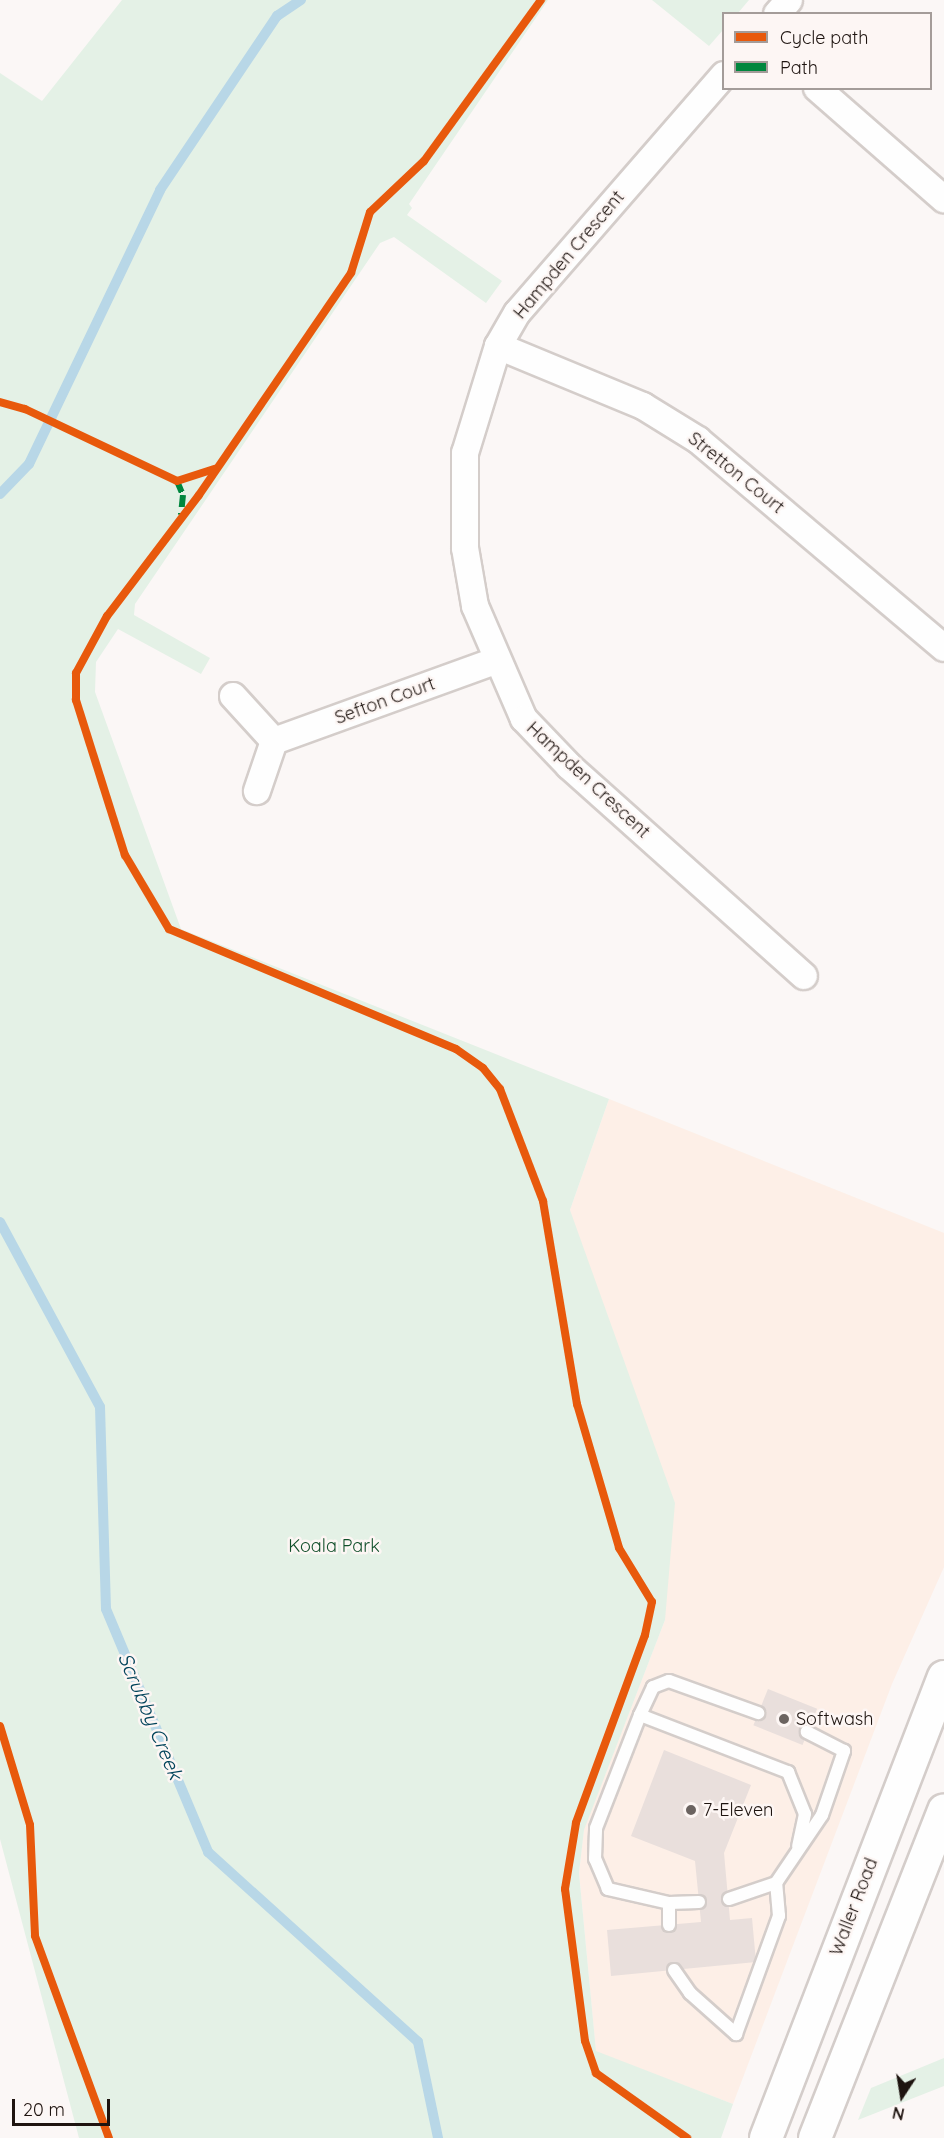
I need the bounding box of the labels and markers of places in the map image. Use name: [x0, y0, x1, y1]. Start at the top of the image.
place label: Softwash: [796, 1708, 874, 1730]
marker: Softwash: [777, 1712, 791, 1726]
place label: 7-Eleven: [703, 1799, 774, 1821]
marker: 7-Eleven: [684, 1803, 698, 1817]

